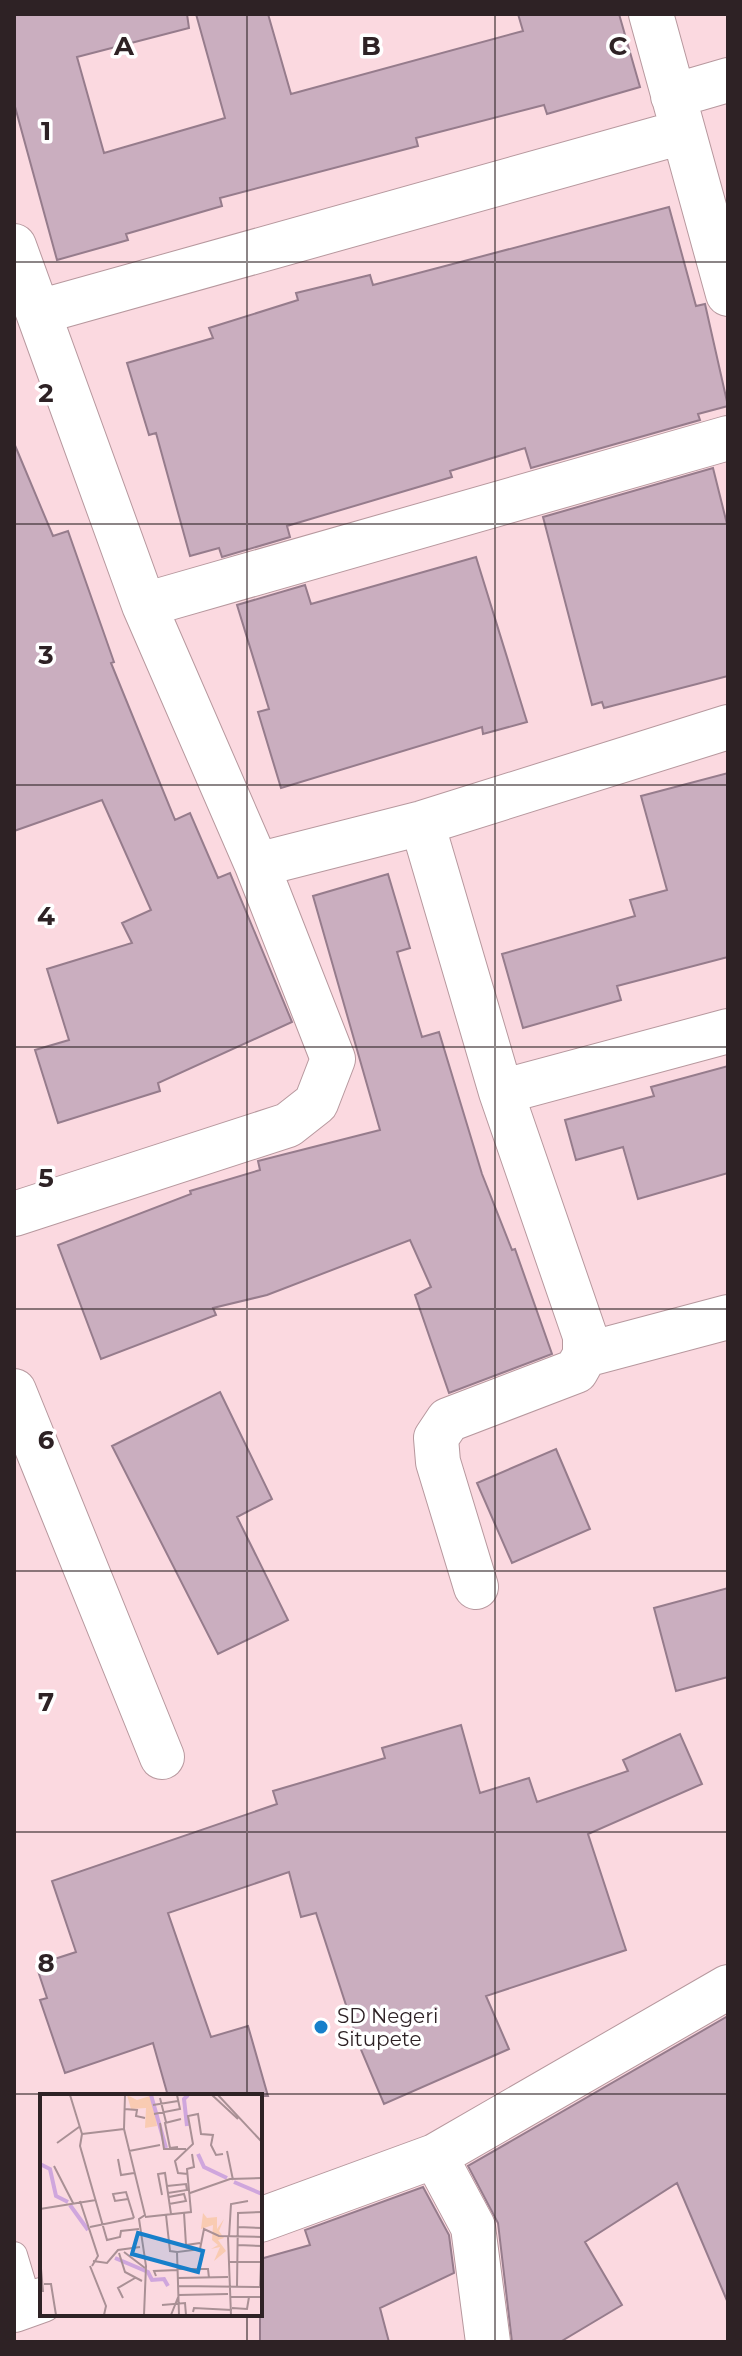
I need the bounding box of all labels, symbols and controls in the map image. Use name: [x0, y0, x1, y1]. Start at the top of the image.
text: A: [113, 30, 135, 62]
text: B: [361, 30, 381, 62]
text: C: [609, 30, 628, 62]
text: 1: [41, 115, 51, 147]
text: 2: [38, 377, 54, 409]
text: 3: [37, 639, 54, 671]
text: 4: [37, 900, 55, 932]
text: 5: [38, 1162, 54, 1194]
text: 6: [38, 1424, 55, 1456]
text: 7: [38, 1686, 54, 1718]
text: 8: [37, 1947, 55, 1979]
place label: SD Negeri Situpete: [337, 2004, 438, 2051]
marker: SD Negeri Situpete: [312, 2018, 330, 2036]
inset map: [40, 2094, 262, 2316]

